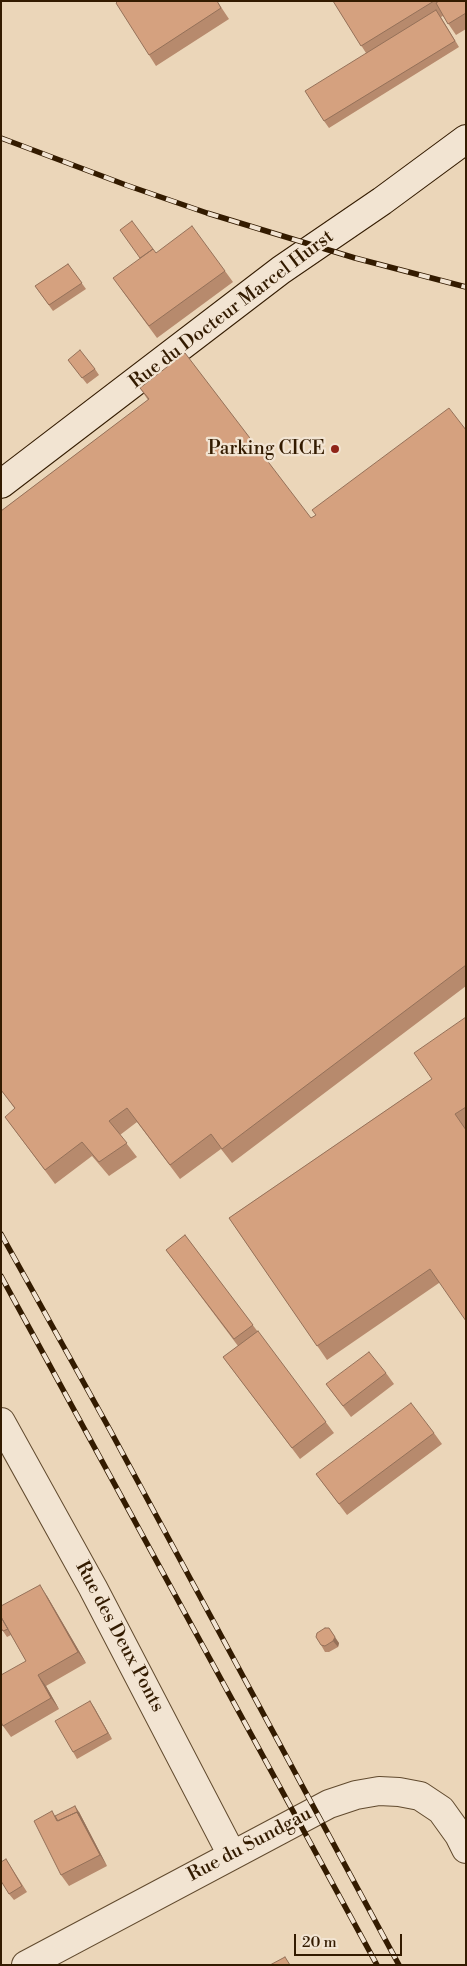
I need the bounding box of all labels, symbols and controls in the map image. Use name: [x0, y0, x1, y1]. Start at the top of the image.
street label: Rue du Docteur Marcel Hurst: [125, 226, 339, 394]
place label: Parking CICE: [208, 438, 325, 460]
marker: Parking CICE: [329, 443, 341, 455]
street label: Rue des Deux Ponts: [70, 1558, 168, 1716]
street label: Rue du Sundgau: [184, 1803, 316, 1887]
scale bar: [297, 1924, 404, 1956]
text: 20 m: [302, 1933, 337, 1952]

